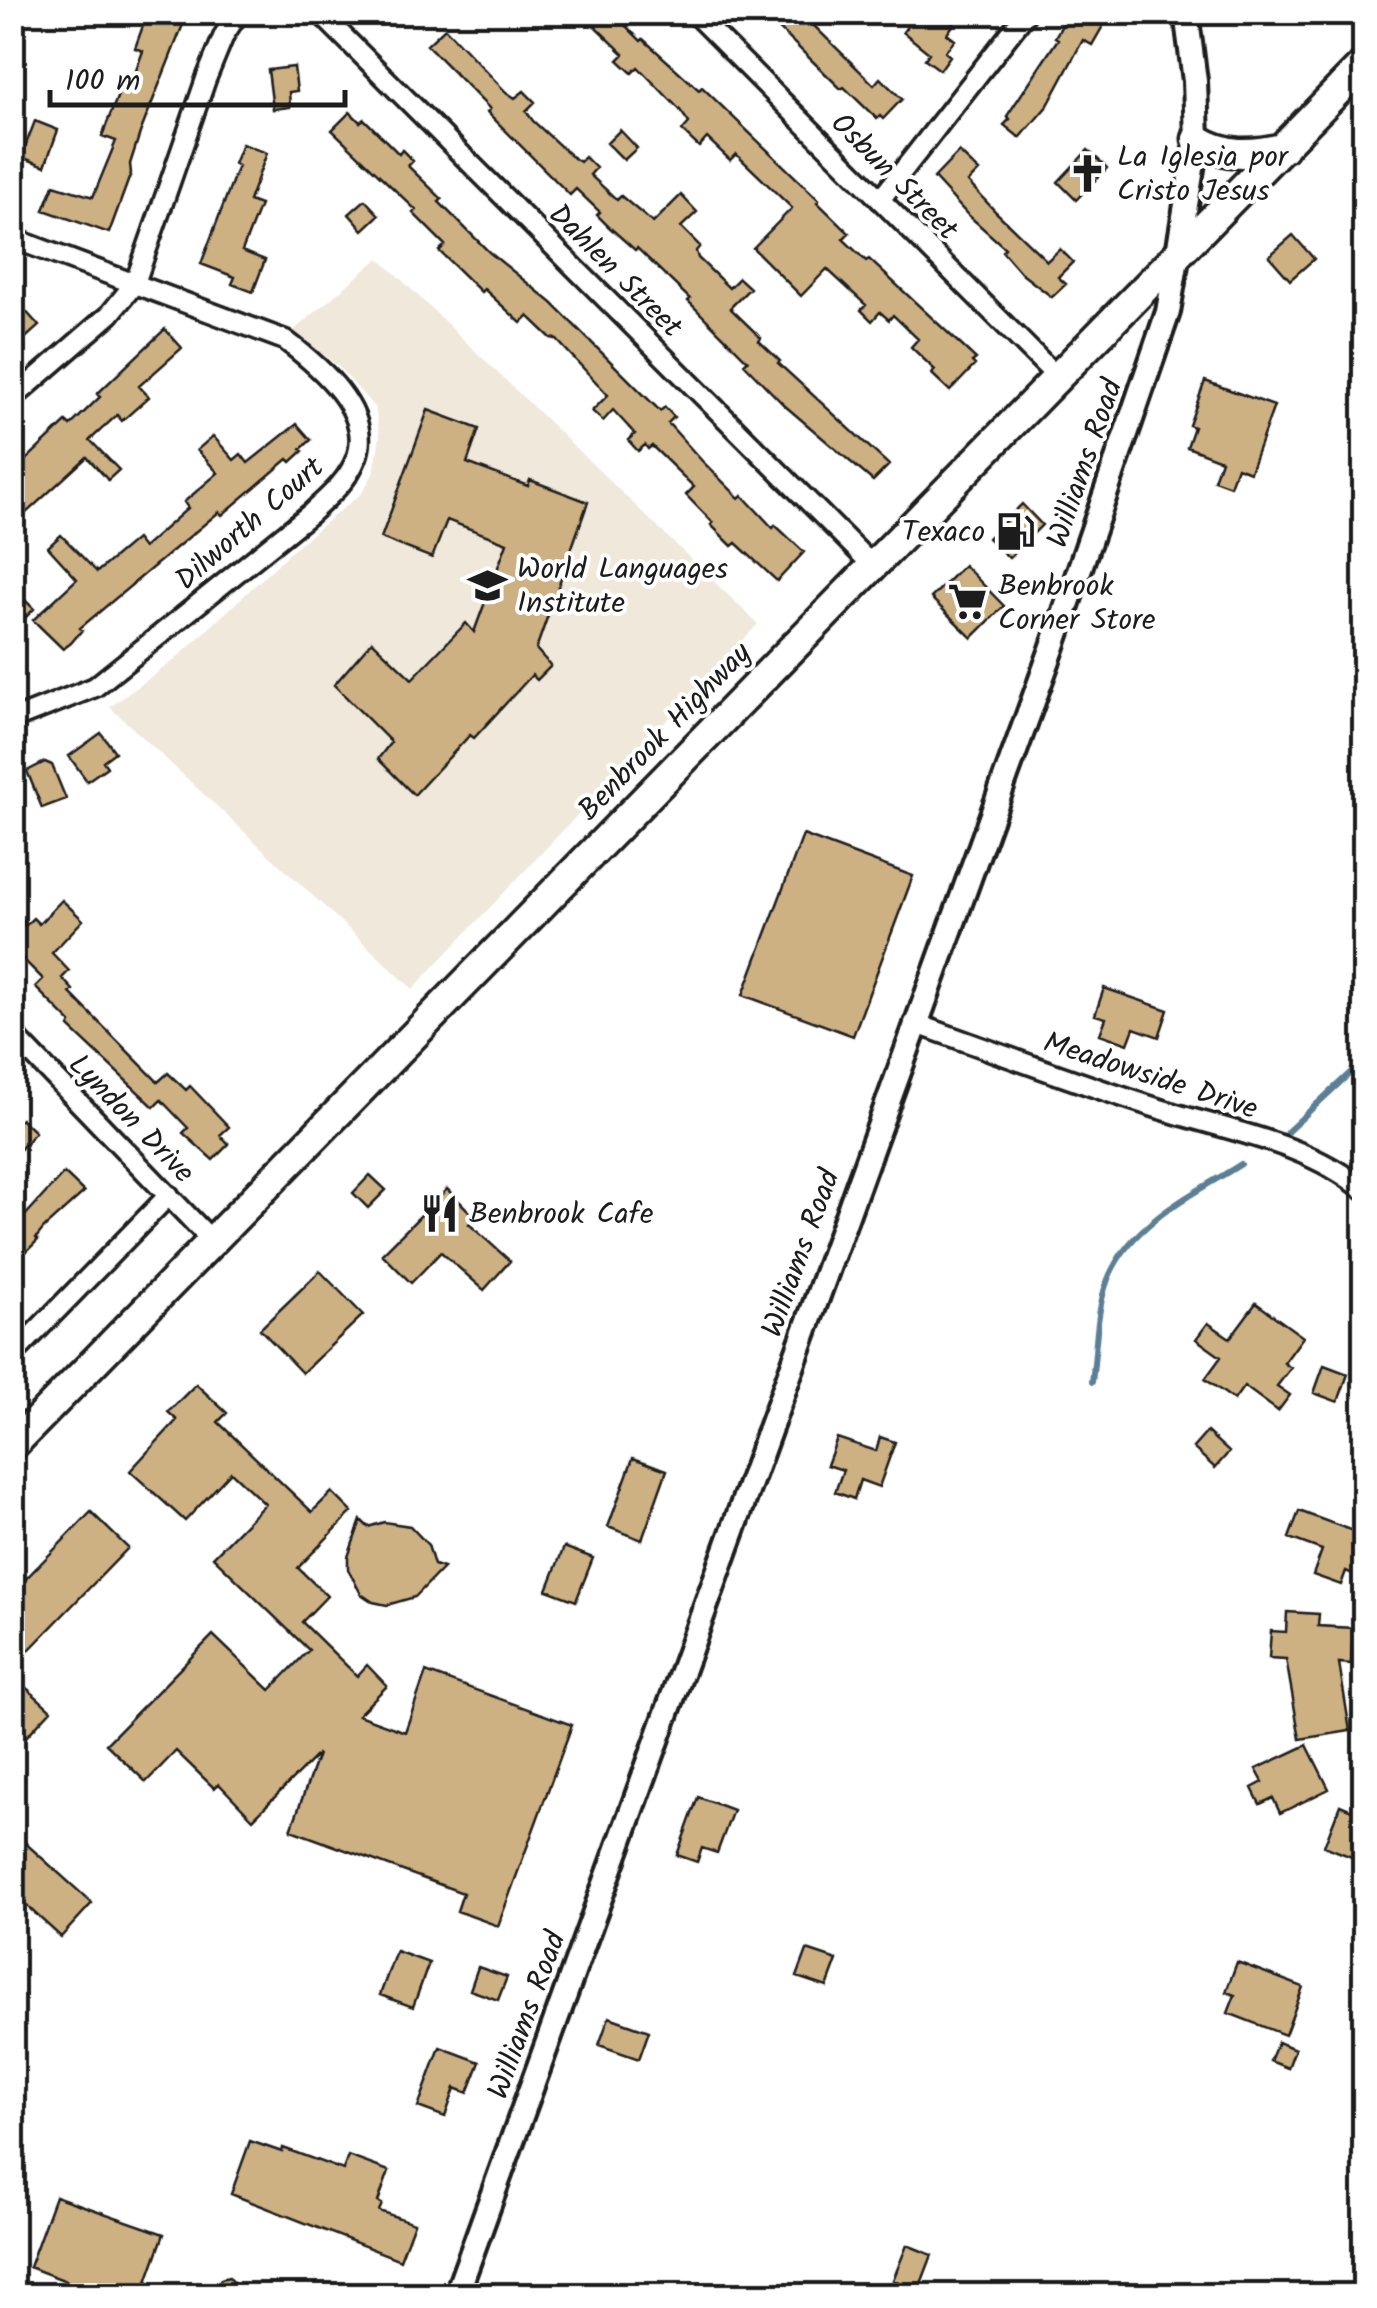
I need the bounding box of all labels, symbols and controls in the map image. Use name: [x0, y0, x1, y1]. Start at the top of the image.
scale bar: [50, 45, 345, 107]
text: 100 m: [65, 58, 140, 106]
street label: Osbun Street: [818, 102, 969, 253]
place label: La Iglesia por Cristo Jesus: [1117, 134, 1290, 216]
church icon: La Iglesia por Cristo Jesus: [1066, 152, 1108, 194]
street label: Dahlen Street: [536, 193, 694, 350]
street label: Williams Road: [1035, 372, 1137, 554]
street label: Dilworth Court: [165, 446, 336, 603]
place label: Texaco: [902, 509, 985, 557]
fuel station icon: Texaco: [994, 510, 1036, 552]
place label: World Languages Institute: [517, 546, 728, 628]
place label: Benbrook Corner Store: [998, 563, 1156, 645]
school or university icon: World Languages Institute: [466, 564, 508, 606]
supermarket icon: Benbrook Corner Store: [947, 581, 989, 623]
street label: Benbrook Highway: [567, 631, 764, 833]
street label: Meadowside Drive: [1037, 1020, 1264, 1134]
street label: Lyndon Drive: [56, 1043, 205, 1196]
street label: Williams Road: [749, 1162, 855, 1344]
place label: Benbrook Cafe: [469, 1191, 653, 1239]
restaurant icon: Benbrook Cafe: [418, 1192, 460, 1234]
street label: Williams Road: [475, 1924, 581, 2106]

